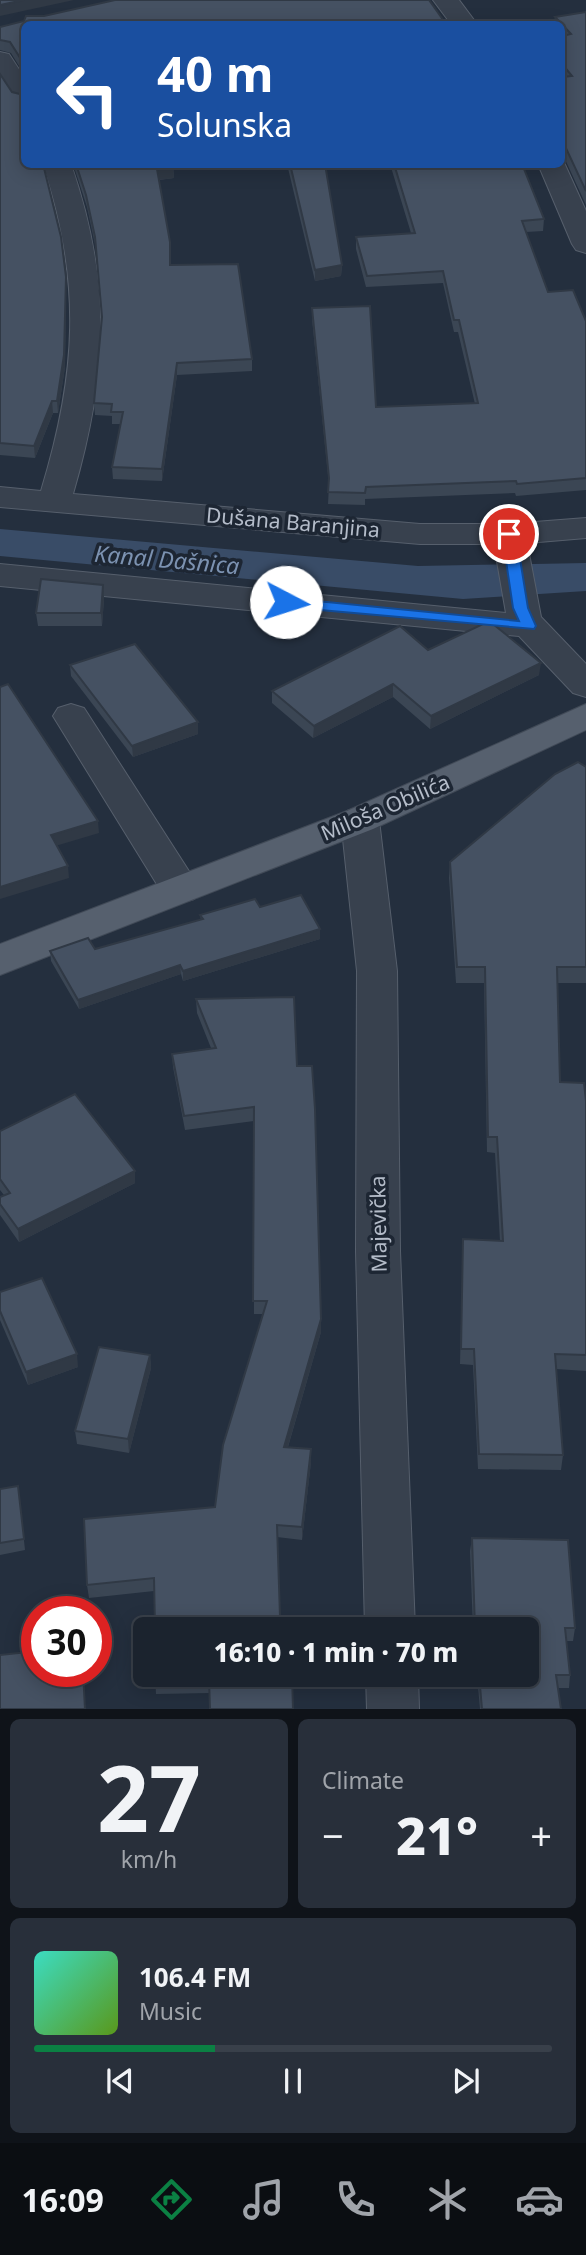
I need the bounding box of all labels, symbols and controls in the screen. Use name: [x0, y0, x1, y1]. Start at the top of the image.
text: 40 m: [157, 40, 274, 106]
icon: left: [42, 49, 133, 140]
text: Solunska: [157, 103, 292, 146]
street label: Dušana Baranjina: [205, 500, 381, 544]
pin: [479, 504, 539, 564]
icon: arrive: [490, 515, 528, 553]
water label: Kanal Dašnica: [93, 537, 241, 581]
position arrow: [249, 565, 323, 639]
street label: Miloša Obilića: [316, 767, 454, 847]
street label: Majevička: [363, 1175, 393, 1273]
speed limit sign: 30: [21, 1596, 112, 1687]
text: 16:10 · 1 min · 70 m: [214, 1634, 458, 1670]
text: 27: [97, 1735, 201, 1859]
text: Climate: [322, 1764, 404, 1796]
text: 21°: [396, 1799, 478, 1870]
text: −: [322, 1809, 344, 1861]
text: +: [530, 1809, 552, 1861]
text: km/h: [121, 1843, 177, 1875]
text: 106.4 FM: [139, 1959, 251, 1995]
text: Music: [139, 1995, 202, 2027]
icon: previous: [101, 2062, 139, 2100]
icon: pause: [274, 2062, 312, 2100]
icon: next: [447, 2062, 485, 2100]
icon: directions: [147, 2175, 196, 2224]
icon: music: [239, 2175, 288, 2224]
icon: phone: [331, 2175, 380, 2224]
icon: climate: [423, 2175, 472, 2224]
icon: car: [515, 2175, 564, 2224]
text: 16:09: [22, 2178, 104, 2221]

